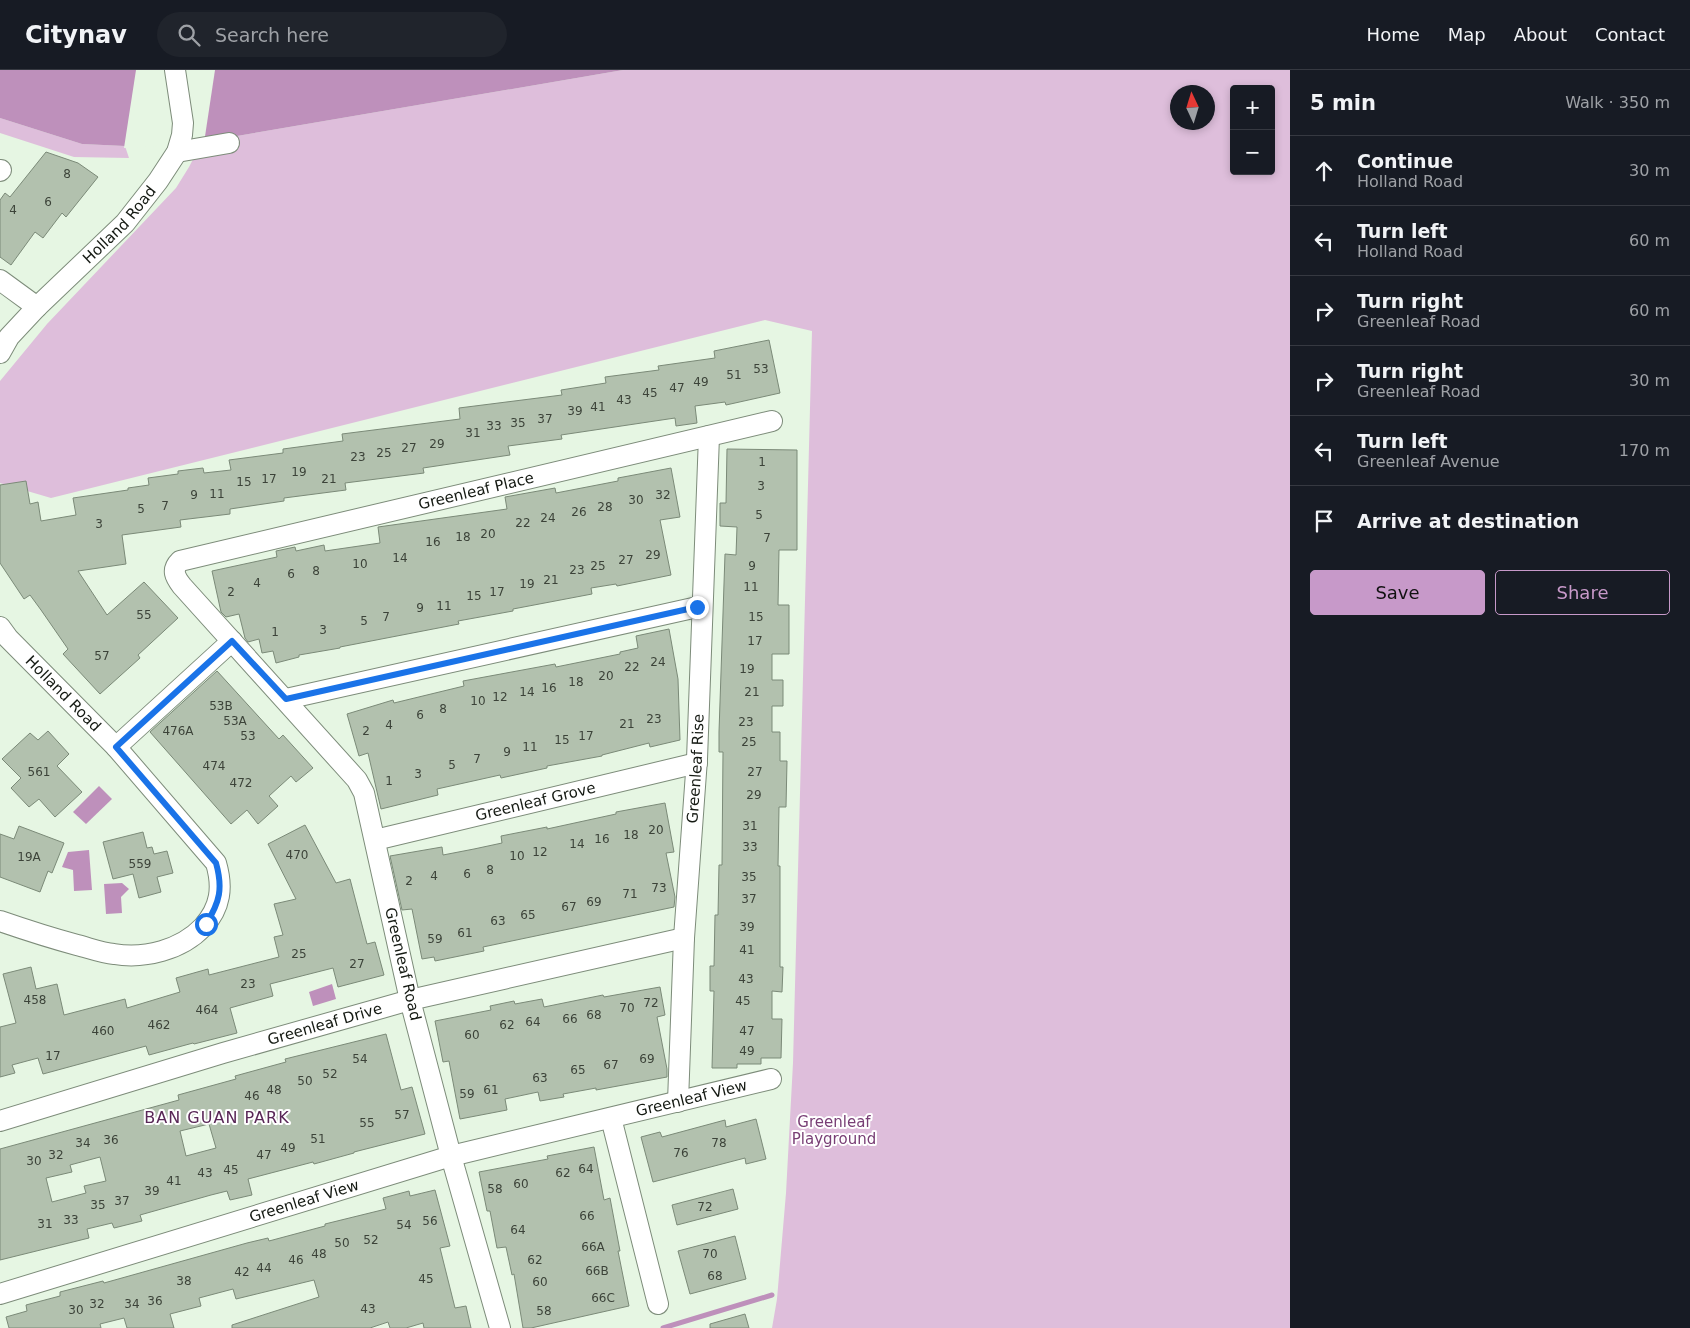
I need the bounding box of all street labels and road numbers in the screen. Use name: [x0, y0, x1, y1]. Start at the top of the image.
street label: Holland Road: [79, 182, 160, 267]
street label: Greenleaf Place: [417, 469, 536, 513]
street label: Holland Road: [22, 652, 105, 735]
street label: Greenleaf Rise: [683, 713, 708, 824]
street label: Greenleaf Grove: [474, 779, 597, 825]
street label: Greenleaf Road: [381, 906, 425, 1022]
street label: Greenleaf Drive: [266, 999, 384, 1049]
street label: Greenleaf View: [634, 1076, 749, 1120]
street label: Greenleaf View: [247, 1176, 361, 1226]

